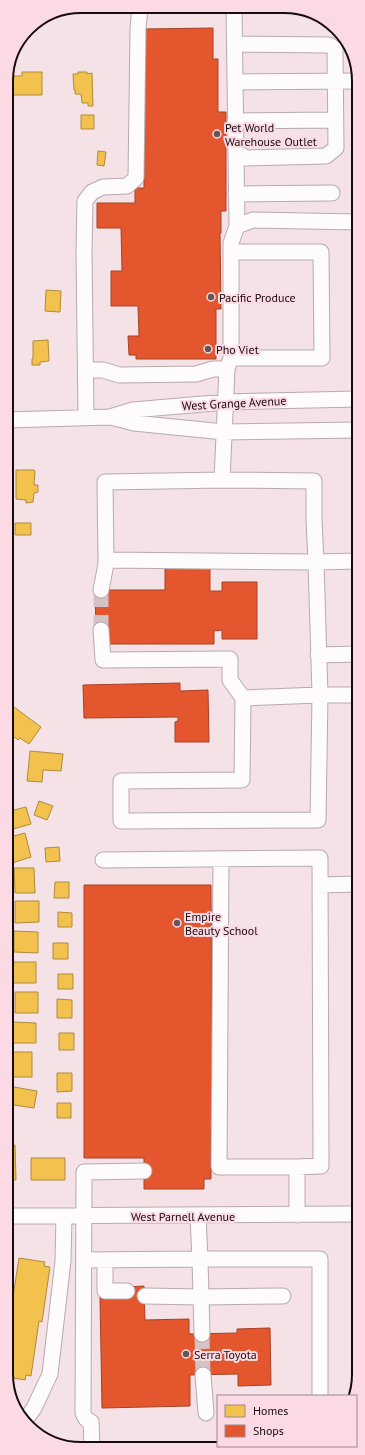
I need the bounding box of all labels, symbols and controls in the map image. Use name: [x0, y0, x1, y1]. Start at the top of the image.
place label: Pet World Warehouse Outlet: [225, 120, 317, 149]
marker: Pet World Warehouse Outlet: [212, 129, 222, 139]
place label: Pacific Produce: [219, 290, 296, 305]
marker: Pacific Produce: [206, 292, 216, 302]
place label: Pho Viet: [216, 342, 259, 357]
marker: Pho Viet: [203, 344, 213, 354]
street label: West Grange Avenue: [181, 393, 287, 413]
place label: Empire Beauty School: [185, 909, 258, 938]
marker: Empire Beauty School: [172, 918, 182, 928]
street label: West Parnell Avenue: [131, 1209, 235, 1224]
place label: Serra Toyota: [194, 1347, 257, 1362]
marker: Serra Toyota: [181, 1349, 191, 1359]
legend: [217, 1395, 357, 1447]
text: Homes: [253, 1403, 288, 1418]
text: Shops: [253, 1423, 284, 1438]

